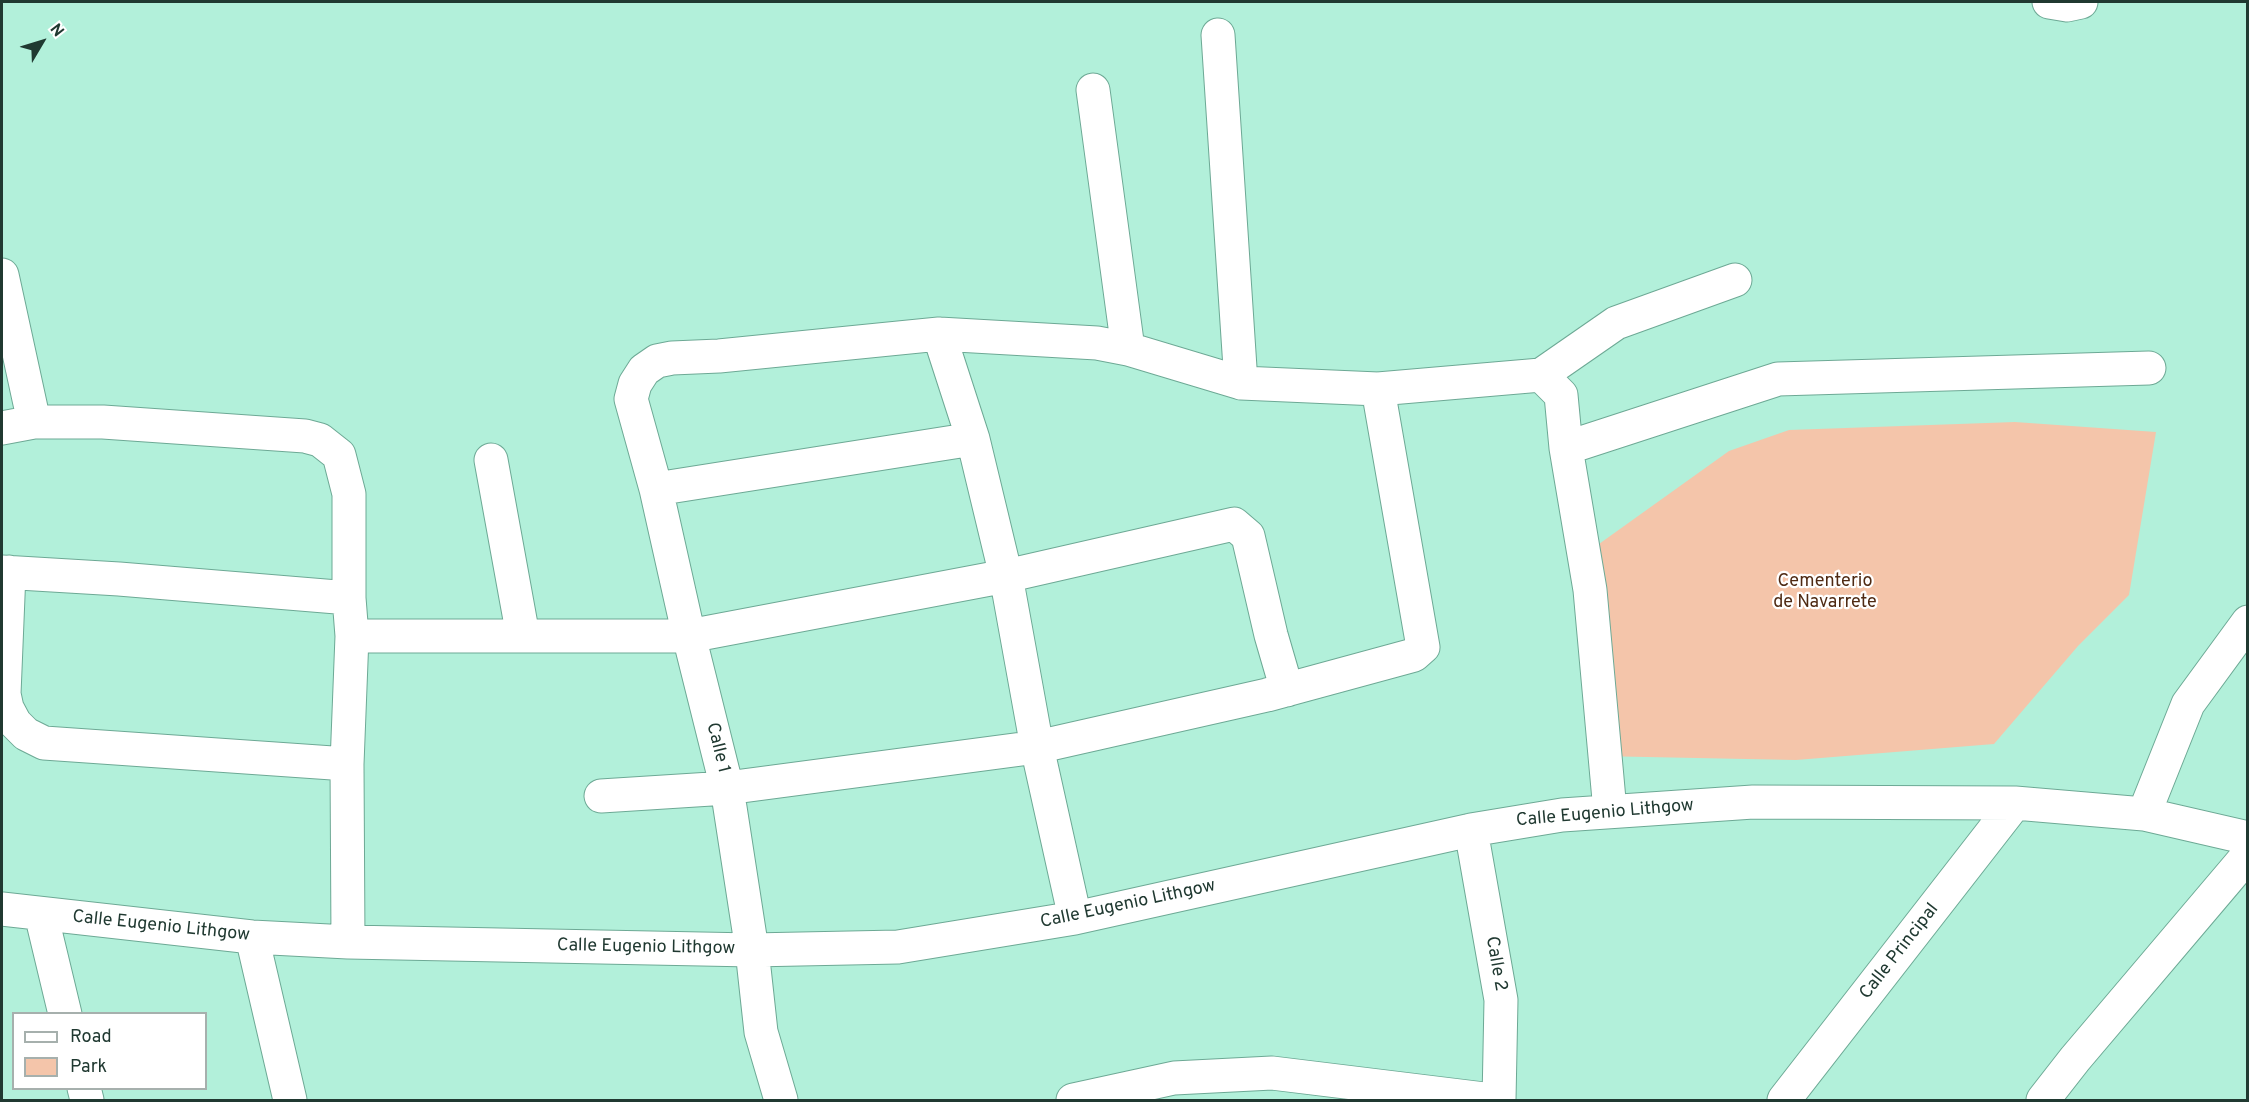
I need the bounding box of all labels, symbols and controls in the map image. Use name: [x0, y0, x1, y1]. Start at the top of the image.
north arrow: [12, 12, 72, 72]
text: N: [45, 20, 68, 42]
park label: Cementerio de Navarrete: [1773, 571, 1877, 614]
street label: Calle 1: [700, 721, 734, 775]
street label: Calle Eugenio Lithgow: [1515, 795, 1695, 833]
street label: Calle Eugenio Lithgow: [1038, 876, 1218, 934]
street label: Calle Principal: [1856, 900, 1944, 1004]
street label: Calle Eugenio Lithgow: [71, 907, 251, 947]
street label: Calle 2: [1480, 935, 1510, 993]
street label: Calle Eugenio Lithgow: [557, 936, 735, 960]
legend: [12, 1012, 207, 1090]
text: Road: [70, 1026, 112, 1049]
text: Park: [70, 1056, 107, 1079]

